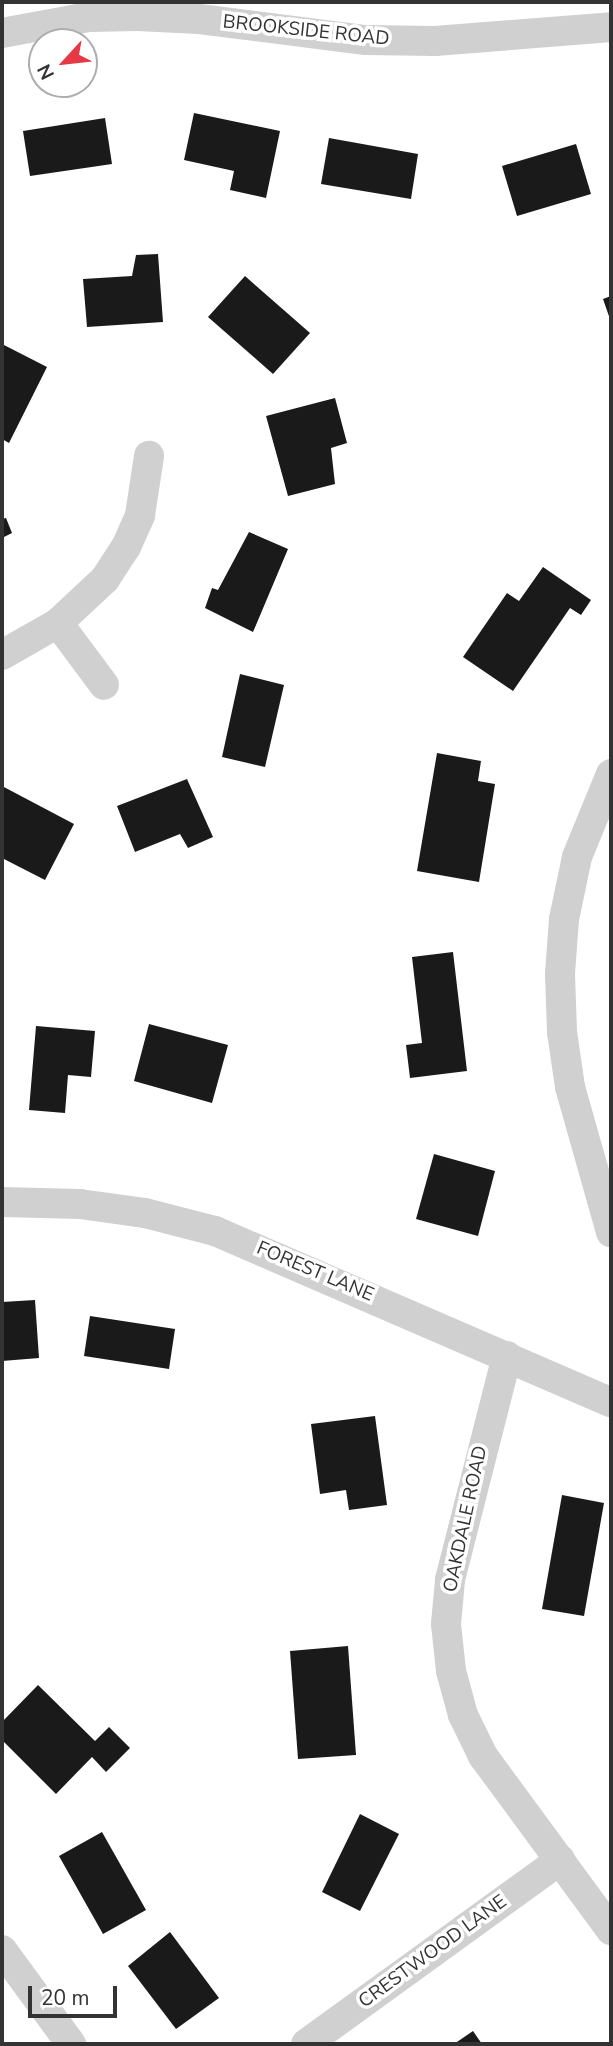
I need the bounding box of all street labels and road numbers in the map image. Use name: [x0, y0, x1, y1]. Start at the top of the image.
street label: BROOKSIDE ROAD: [222, 11, 390, 51]
street label: FOREST LANE: [253, 1237, 377, 1307]
street label: OAKDALE ROAD: [439, 1444, 493, 1594]
street label: CRESTWOOD LANE: [355, 1891, 511, 2013]

